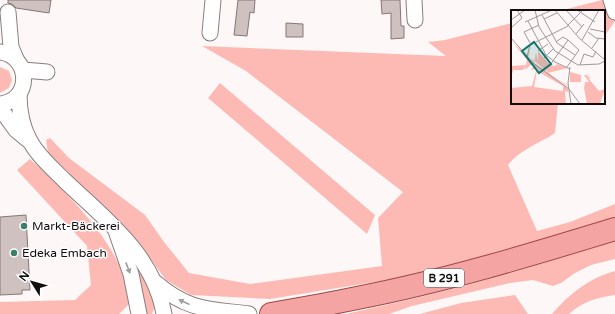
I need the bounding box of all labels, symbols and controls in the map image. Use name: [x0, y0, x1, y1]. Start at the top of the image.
inset map: [511, 10, 605, 104]
place label: Markt-Bäckerei: [32, 219, 120, 233]
marker: Markt-Bäckerei: [19, 221, 29, 231]
place label: Edeka Embach: [22, 246, 107, 260]
marker: Edeka Embach: [9, 248, 19, 258]
north arrow: [12, 262, 52, 302]
one-way arrow: [125, 262, 131, 273]
text: N: [17, 269, 32, 284]
road number: B 291: [424, 269, 464, 287]
one-way arrow: [178, 299, 189, 305]

